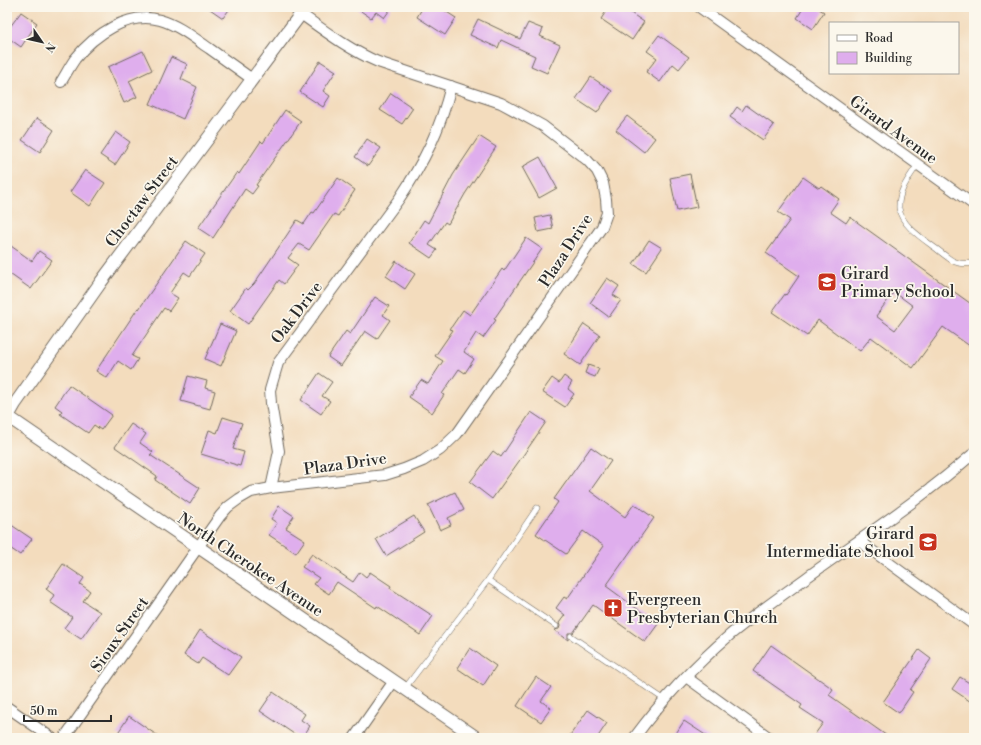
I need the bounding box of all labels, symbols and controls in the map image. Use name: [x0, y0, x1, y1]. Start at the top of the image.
north arrow: [22, 22, 62, 62]
legend: [829, 22, 959, 74]
text: Road: [865, 31, 893, 46]
text: N: [41, 40, 58, 55]
text: Building: [864, 51, 913, 66]
street label: Girard Avenue: [845, 91, 941, 168]
street label: Choctaw Street: [101, 152, 183, 251]
street label: Plaza Drive: [535, 210, 597, 291]
place label: Girard Primary School: [841, 264, 955, 302]
school or university icon: Girard Primary School: [816, 271, 838, 293]
street label: Oak Drive: [267, 277, 327, 348]
street label: Plaza Drive: [302, 448, 388, 480]
street label: North Cherokee Avenue: [174, 509, 327, 621]
place label: Girard Intermediate School: [767, 524, 914, 562]
school or university icon: Girard Intermediate School: [917, 531, 939, 553]
place label: Evergreen Presbyterian Church: [627, 590, 778, 628]
street label: Sioux Street: [87, 593, 153, 676]
church icon: Evergreen Presbyterian Church: [602, 597, 624, 619]
scale bar: [24, 697, 111, 723]
text: 50 m: [30, 704, 58, 719]

